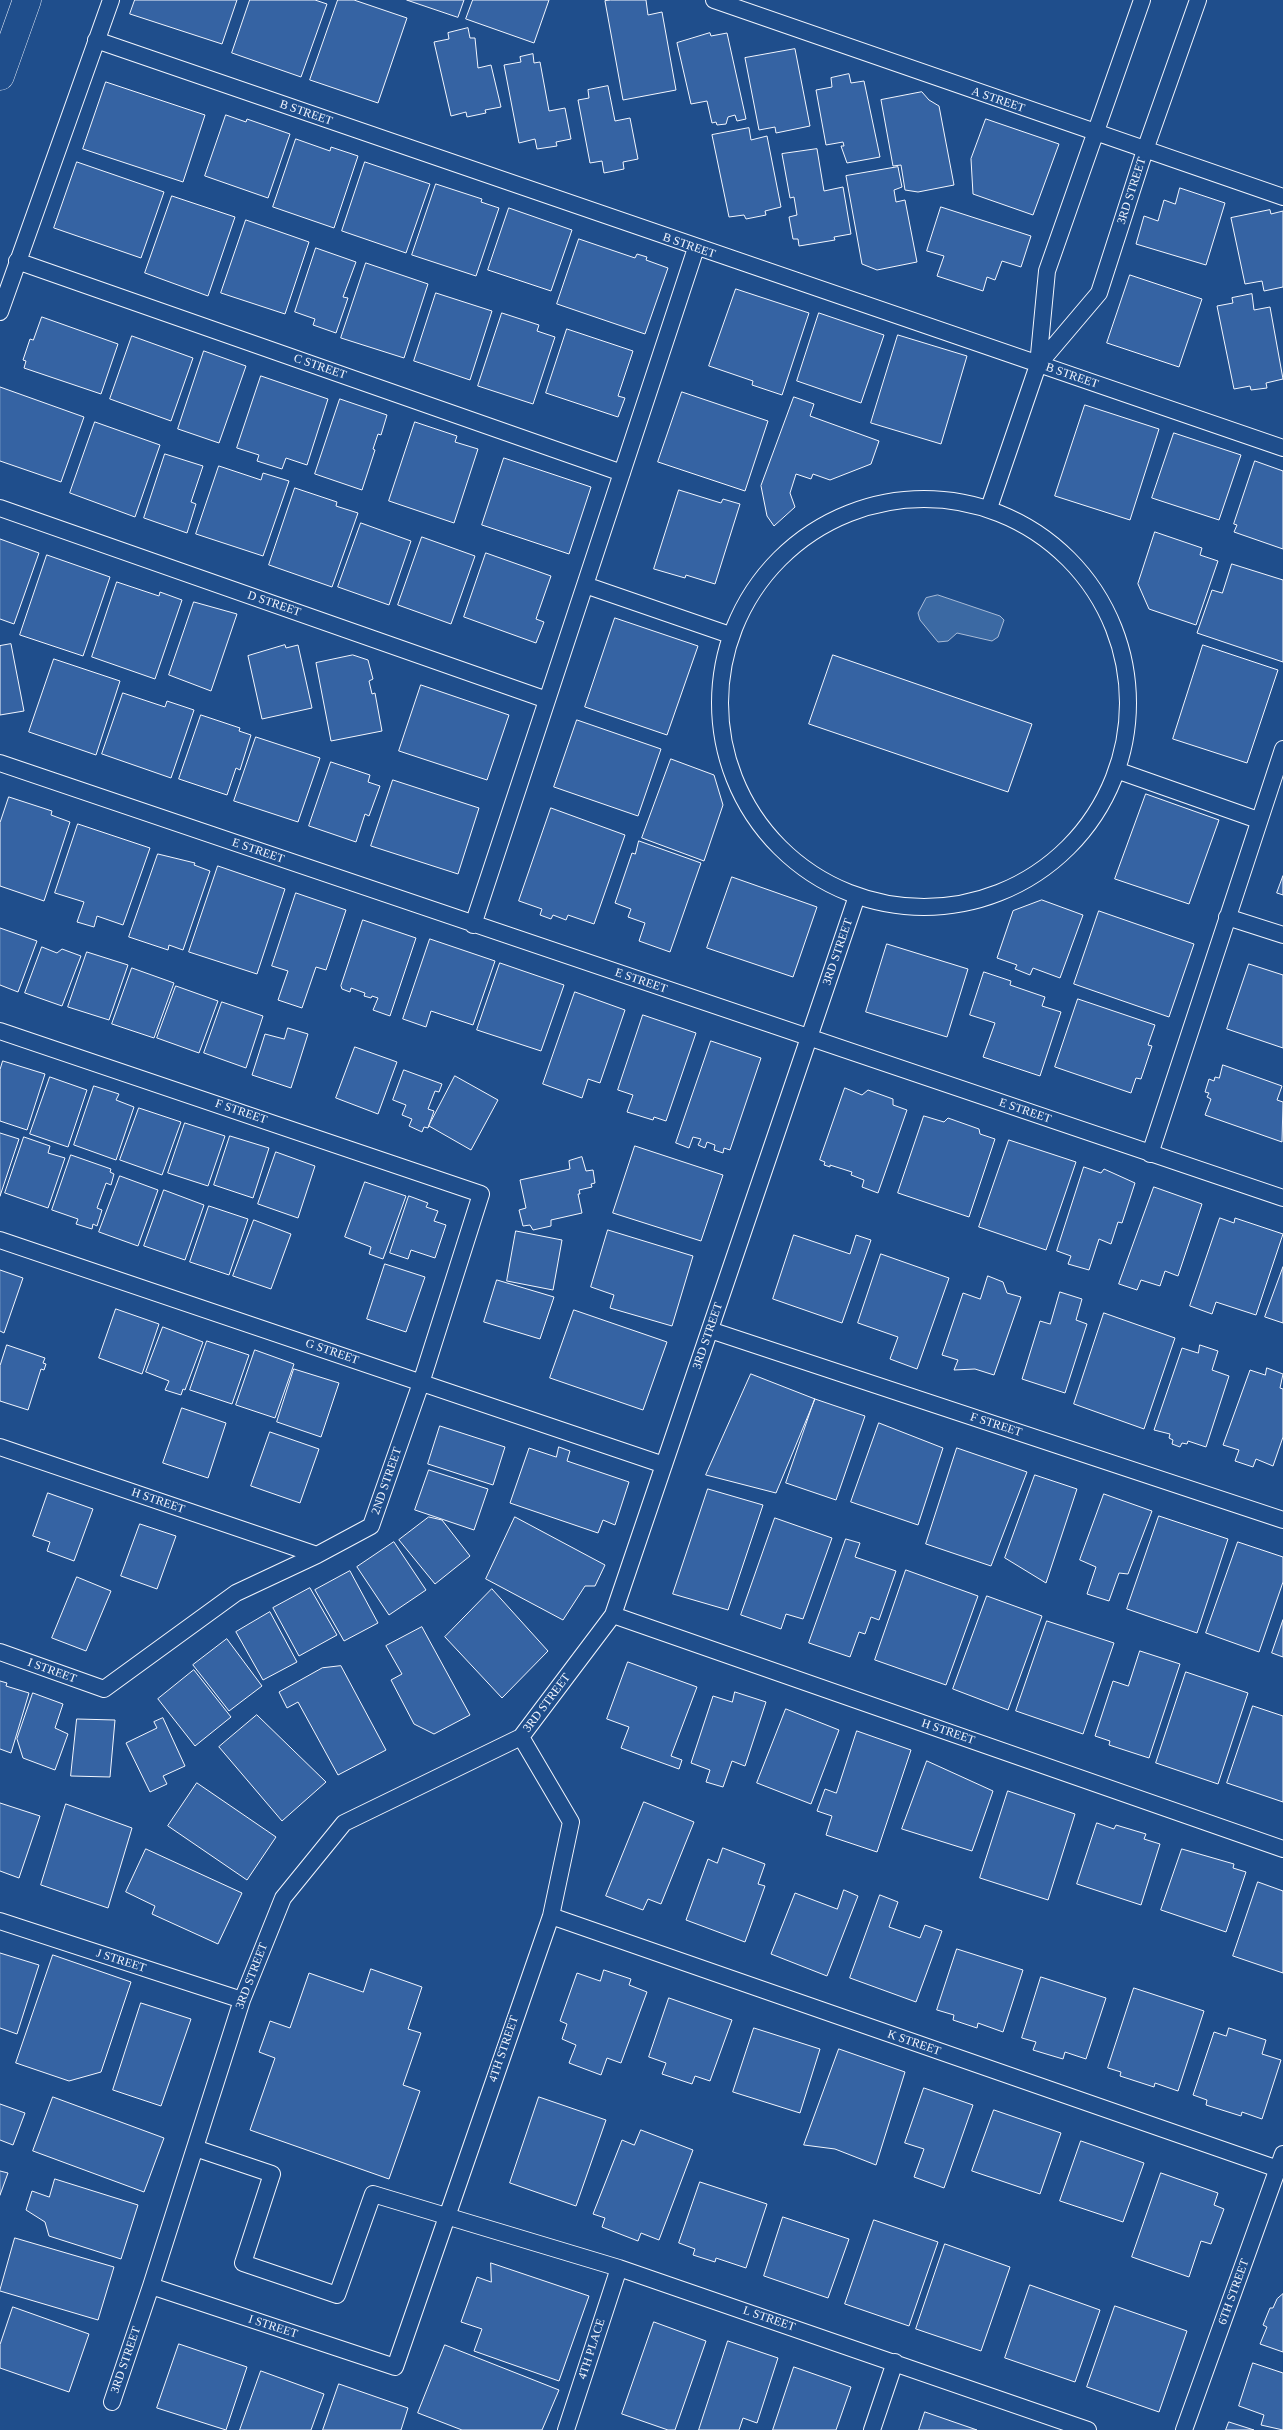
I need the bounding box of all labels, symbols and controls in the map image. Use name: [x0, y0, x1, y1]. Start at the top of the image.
street label: A STREET: [969, 84, 1027, 116]
street label: B STREET: [278, 97, 334, 129]
street label: 3RD STREET: [1114, 156, 1150, 226]
street label: B STREET: [661, 230, 717, 262]
street label: C STREET: [292, 351, 348, 383]
street label: B STREET: [1044, 360, 1100, 392]
street label: D STREET: [245, 588, 303, 620]
street label: E STREET: [230, 835, 286, 867]
street label: 3RD STREET: [820, 917, 856, 987]
street label: E STREET: [613, 965, 669, 997]
street label: E STREET: [997, 1095, 1053, 1127]
street label: F STREET: [213, 1096, 269, 1128]
street label: 3RD STREET: [690, 1301, 726, 1371]
street label: G STREET: [303, 1336, 361, 1368]
street label: F STREET: [968, 1410, 1024, 1440]
street label: 2ND STREET: [369, 1445, 405, 1517]
street label: H STREET: [129, 1485, 187, 1517]
street label: I STREET: [26, 1656, 78, 1686]
street label: 3RD STREET: [520, 1671, 574, 1735]
street label: H STREET: [919, 1716, 977, 1748]
street label: 3RD STREET: [233, 1941, 271, 2011]
street label: J STREET: [94, 1946, 148, 1976]
street label: 4TH STREET: [486, 2014, 522, 2084]
street label: K STREET: [885, 2027, 943, 2059]
street label: 6TH STREET: [1215, 2257, 1253, 2327]
street label: L STREET: [741, 2303, 797, 2335]
street label: I STREET: [247, 2312, 299, 2342]
street label: 4TH PLACE: [575, 2317, 609, 2381]
street label: 3RD STREET: [108, 2325, 144, 2395]

